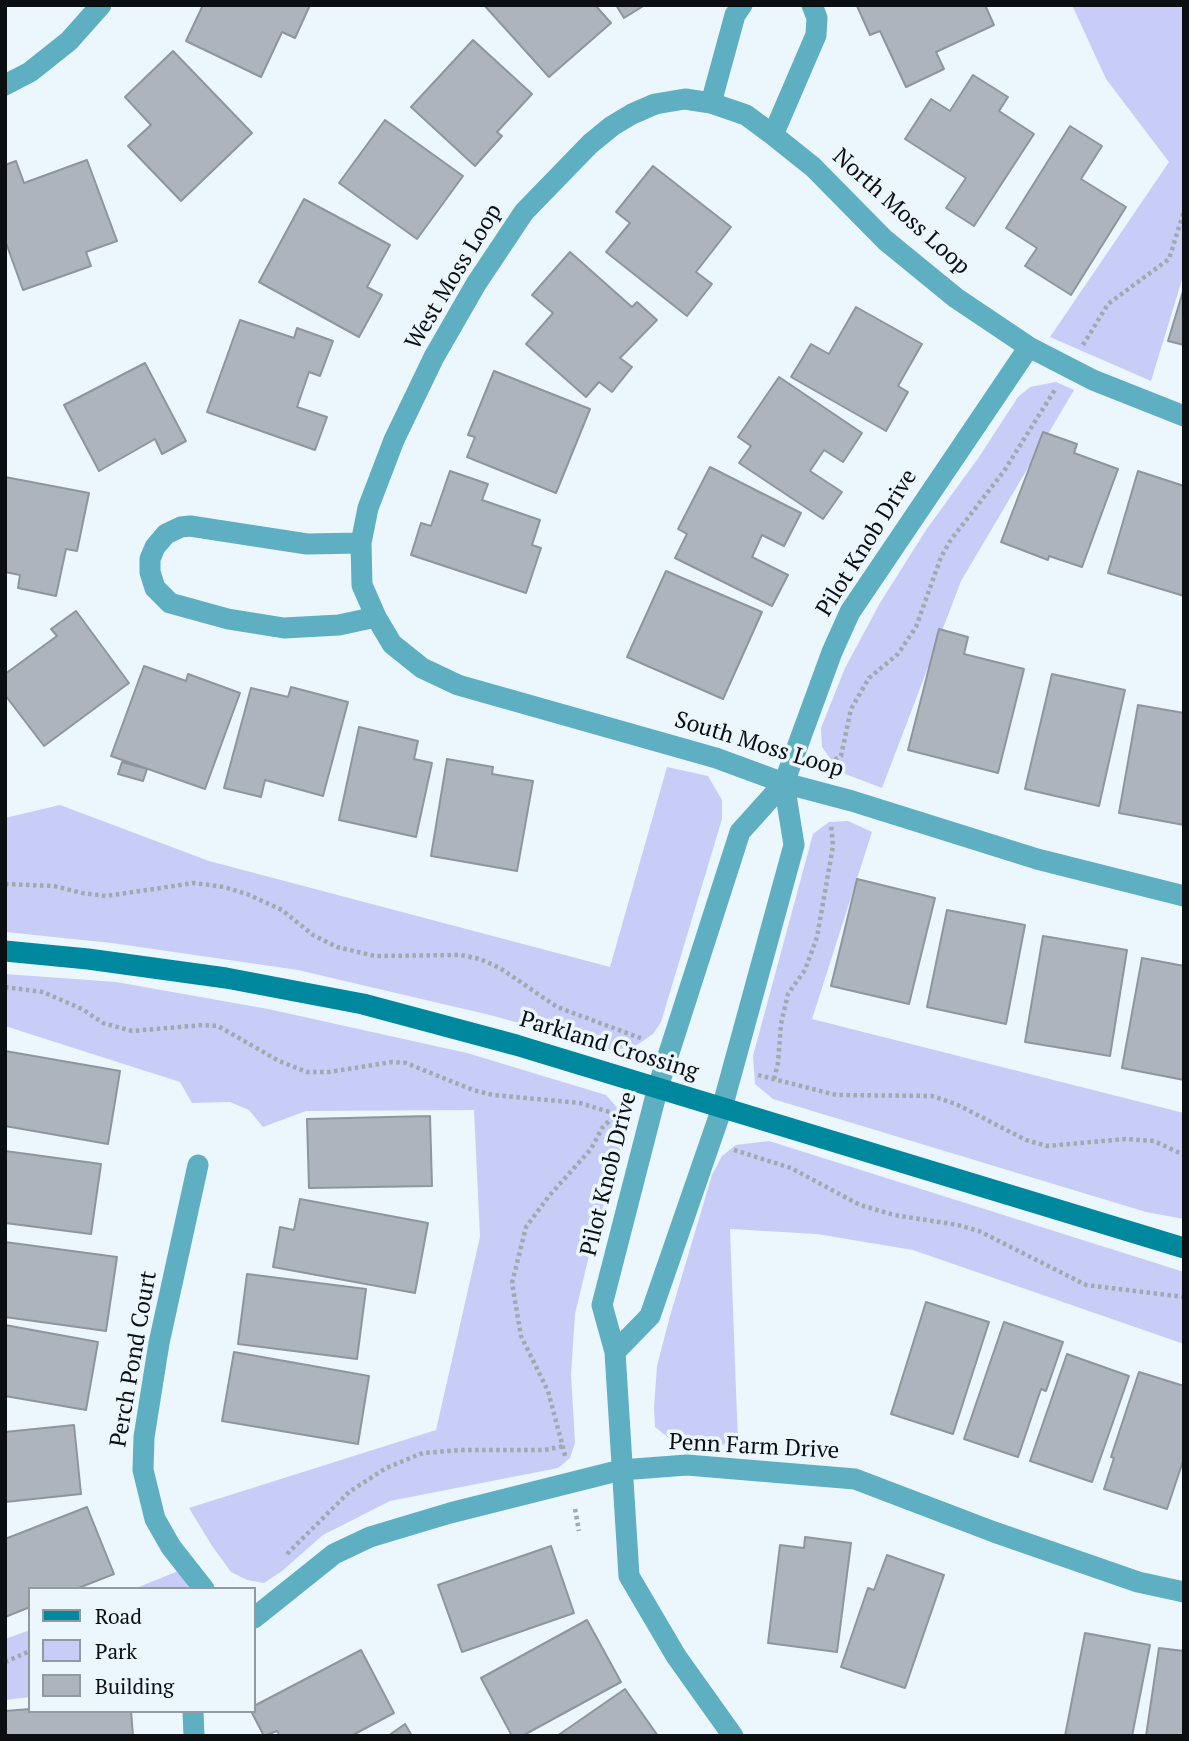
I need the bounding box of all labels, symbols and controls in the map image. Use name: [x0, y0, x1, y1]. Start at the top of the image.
street label: North Moss Loop: [827, 143, 975, 281]
street label: West Moss Loop: [400, 199, 508, 355]
street label: Pilot Knob Drive: [811, 464, 923, 622]
street label: South Moss Loop: [671, 706, 847, 784]
street label: Parkland Crossing: [516, 1006, 702, 1086]
street label: Pilot Knob Drive: [575, 1089, 643, 1259]
street label: Perch Pond Court: [105, 1269, 163, 1449]
street label: Penn Farm Drive: [668, 1429, 840, 1465]
legend: [28, 1587, 256, 1713]
text: Road: [95, 1602, 142, 1630]
text: Park: [95, 1637, 137, 1665]
text: Building: [95, 1672, 174, 1700]

